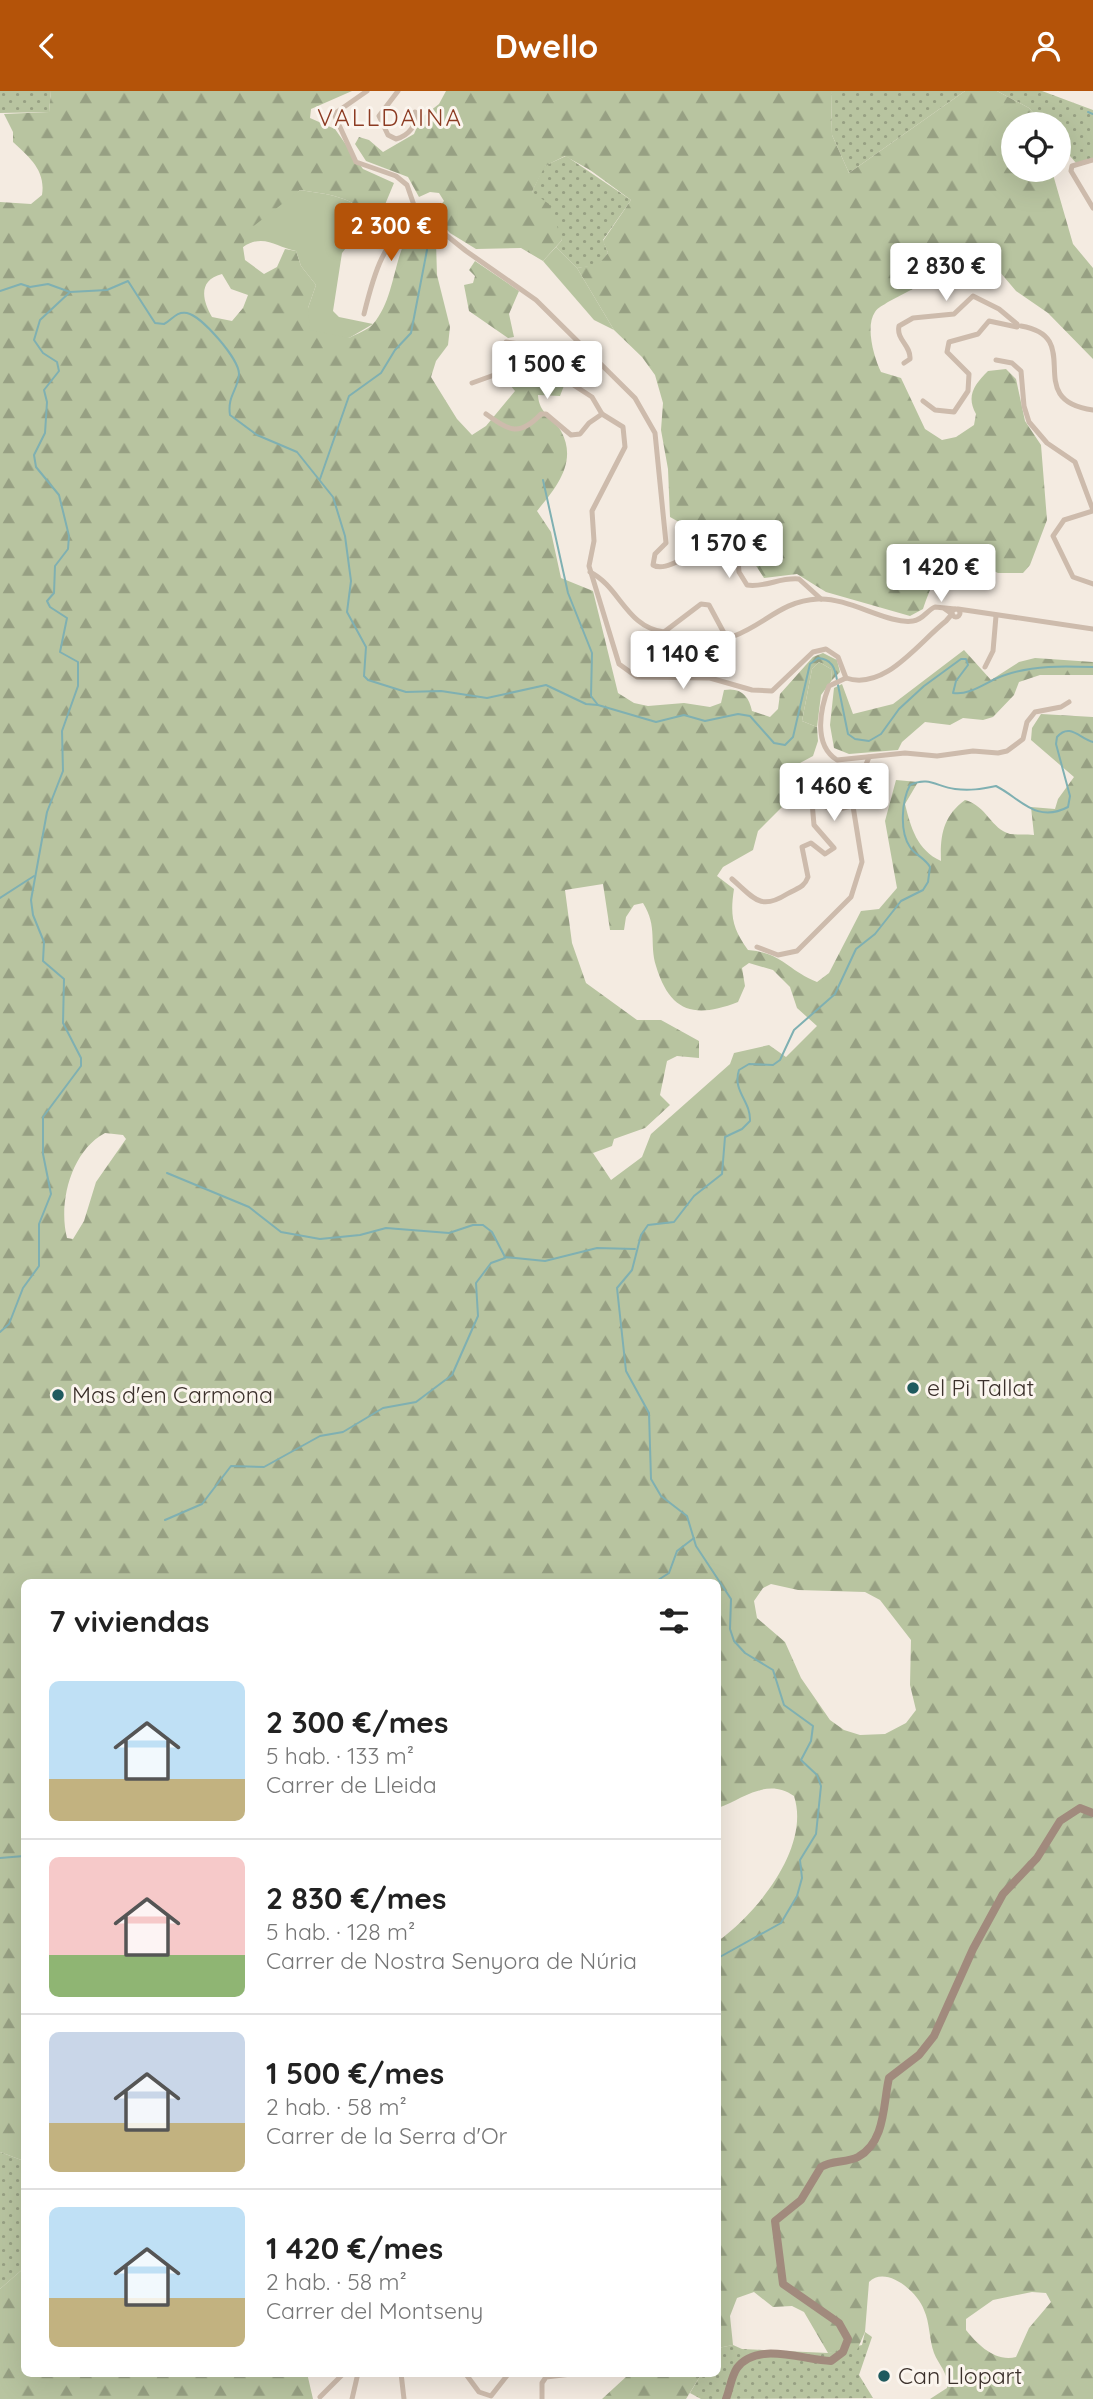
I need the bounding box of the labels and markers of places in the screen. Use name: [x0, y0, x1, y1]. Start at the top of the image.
pin: 2 300 €: [326, 204, 456, 263]
pin: 2 830 €: [881, 243, 1011, 303]
pin: 1 500 €: [482, 341, 612, 401]
pin: 1 570 €: [664, 521, 794, 580]
pin: 1 420 €: [876, 545, 1006, 604]
pin: 1 140 €: [618, 631, 748, 691]
pin: 1 460 €: [769, 763, 899, 823]
place label: el Pi Tallat: [927, 1373, 1035, 1402]
place label: Mas d'en Carmona: [72, 1380, 273, 1409]
marker: el Pi Tallat: [905, 1380, 921, 1396]
marker: Mas d'en Carmona: [50, 1387, 66, 1403]
place label: Can Llopart: [898, 2361, 1022, 2390]
marker: Can Llopart: [876, 2368, 892, 2384]

